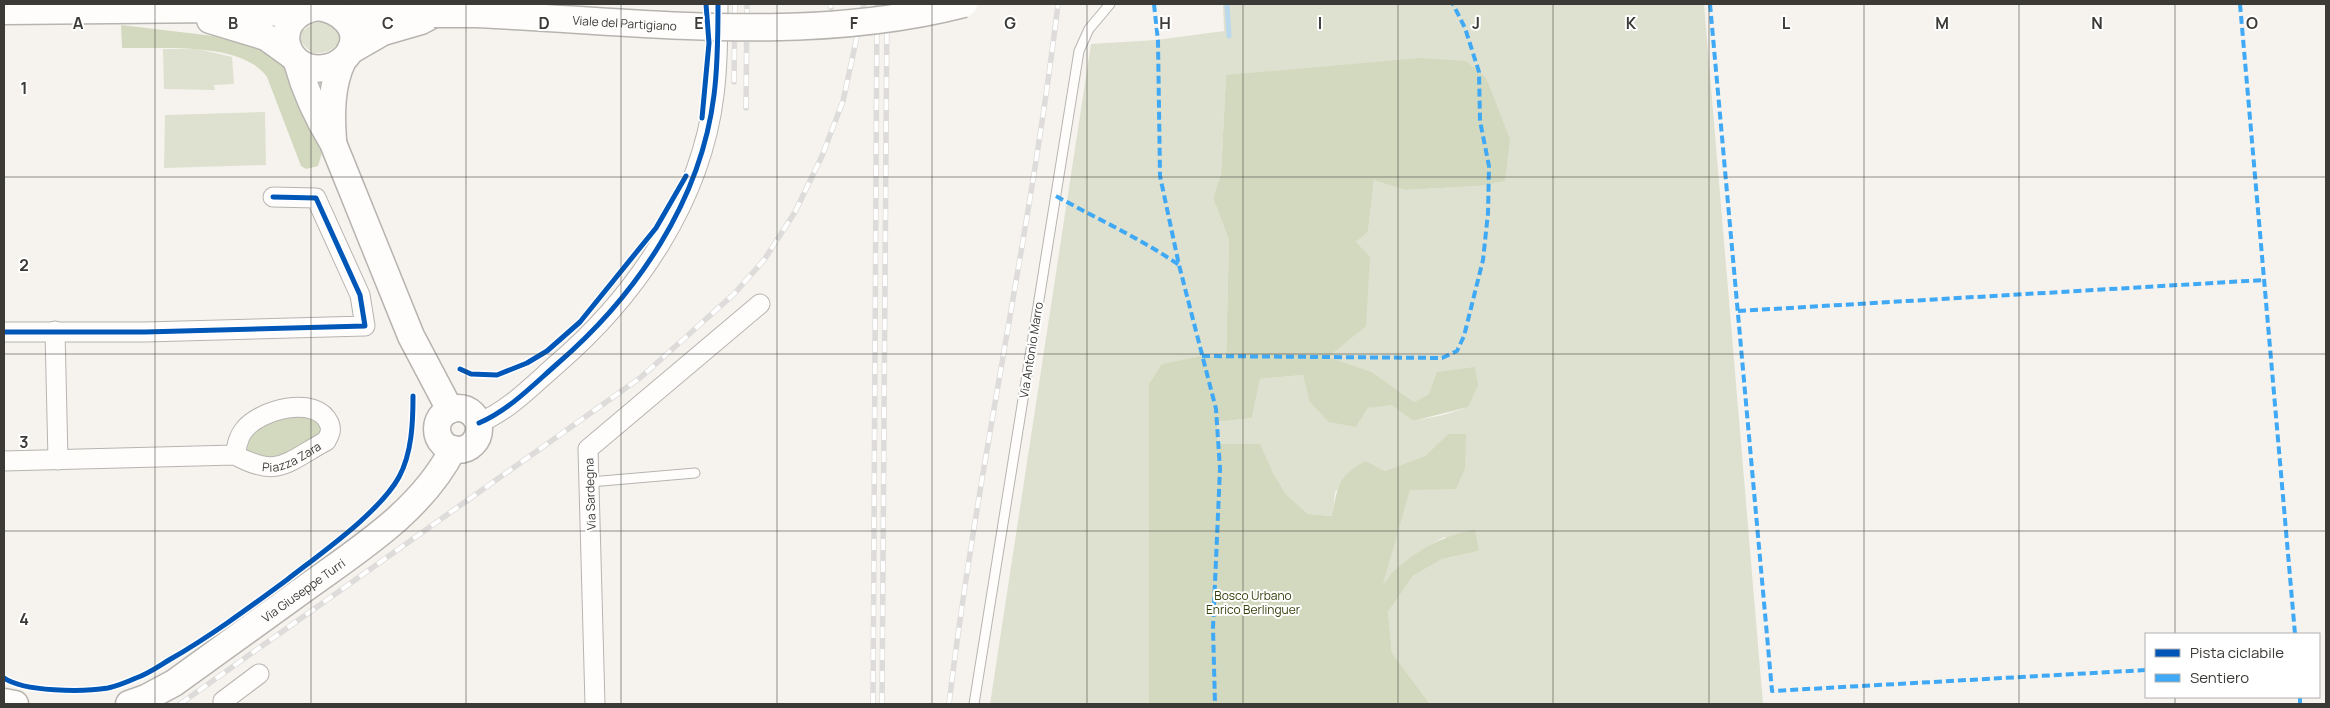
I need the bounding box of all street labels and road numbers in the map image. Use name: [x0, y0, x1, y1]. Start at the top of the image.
street label: Viale del Partigiano: [572, 11, 677, 34]
street label: Via Antonio Marro: [1015, 301, 1047, 399]
street label: Piazza Zara: [261, 437, 324, 475]
street label: Via Sardegna: [580, 458, 600, 530]
street label: Via Giuseppe Turri: [258, 554, 348, 626]

